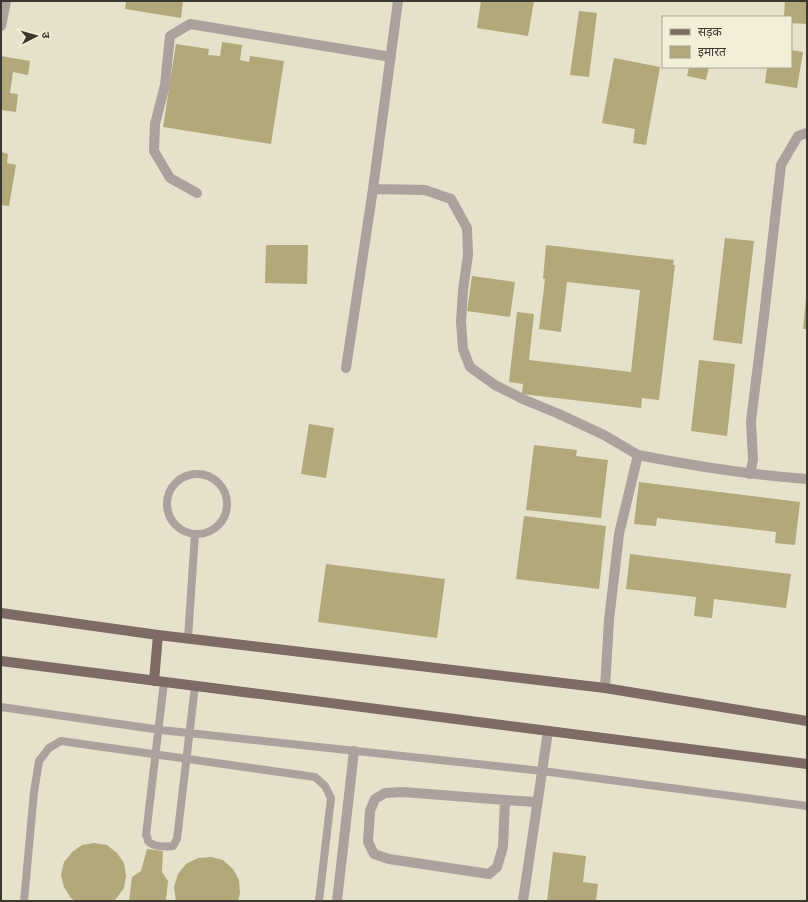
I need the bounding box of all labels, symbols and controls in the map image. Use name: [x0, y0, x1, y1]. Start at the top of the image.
north arrow: [16, 16, 56, 56]
legend: [662, 16, 792, 68]
text: सड़क: [698, 24, 723, 39]
text: उ: [39, 31, 53, 39]
text: इमारत: [698, 44, 727, 59]

